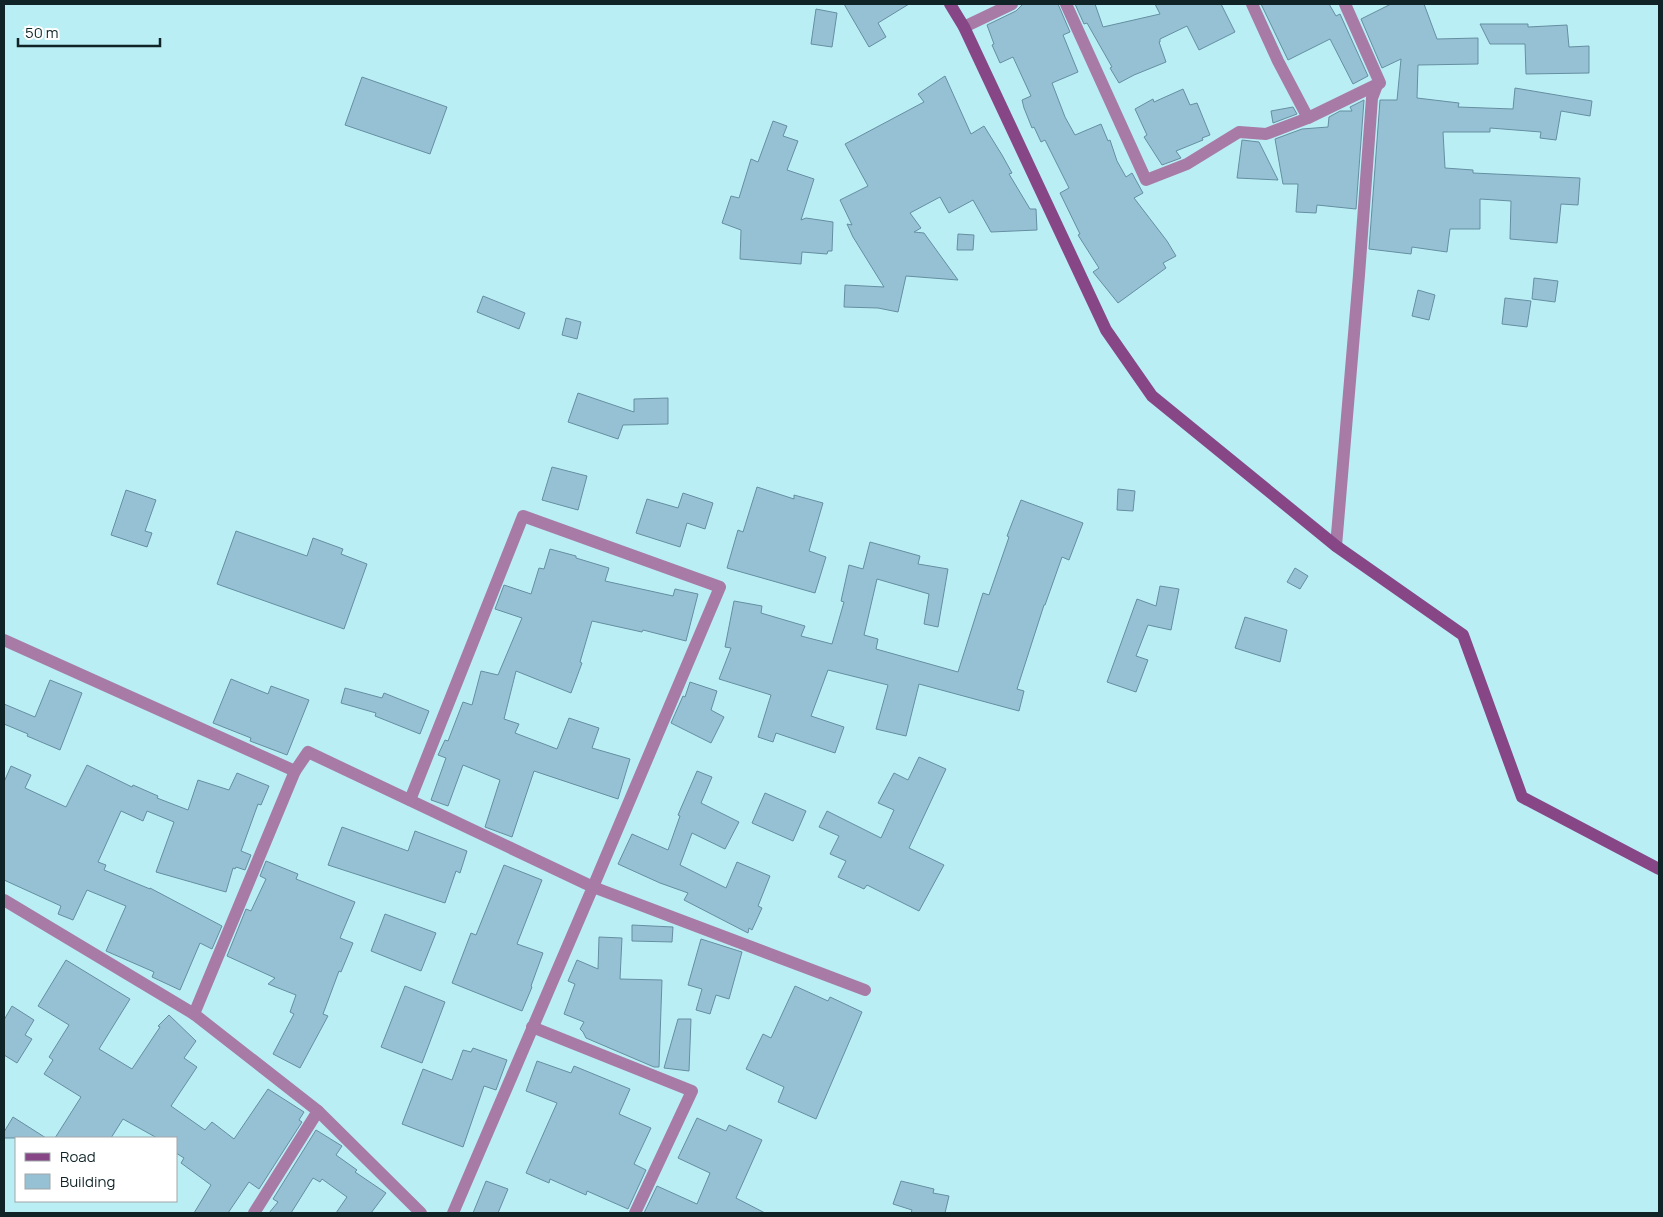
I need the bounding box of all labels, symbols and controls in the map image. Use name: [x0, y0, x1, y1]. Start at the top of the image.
scale bar: [18, 15, 160, 47]
text: 50 m: [25, 22, 59, 43]
legend: [15, 1137, 178, 1202]
text: Road: [60, 1146, 96, 1167]
text: Building: [60, 1171, 115, 1192]

